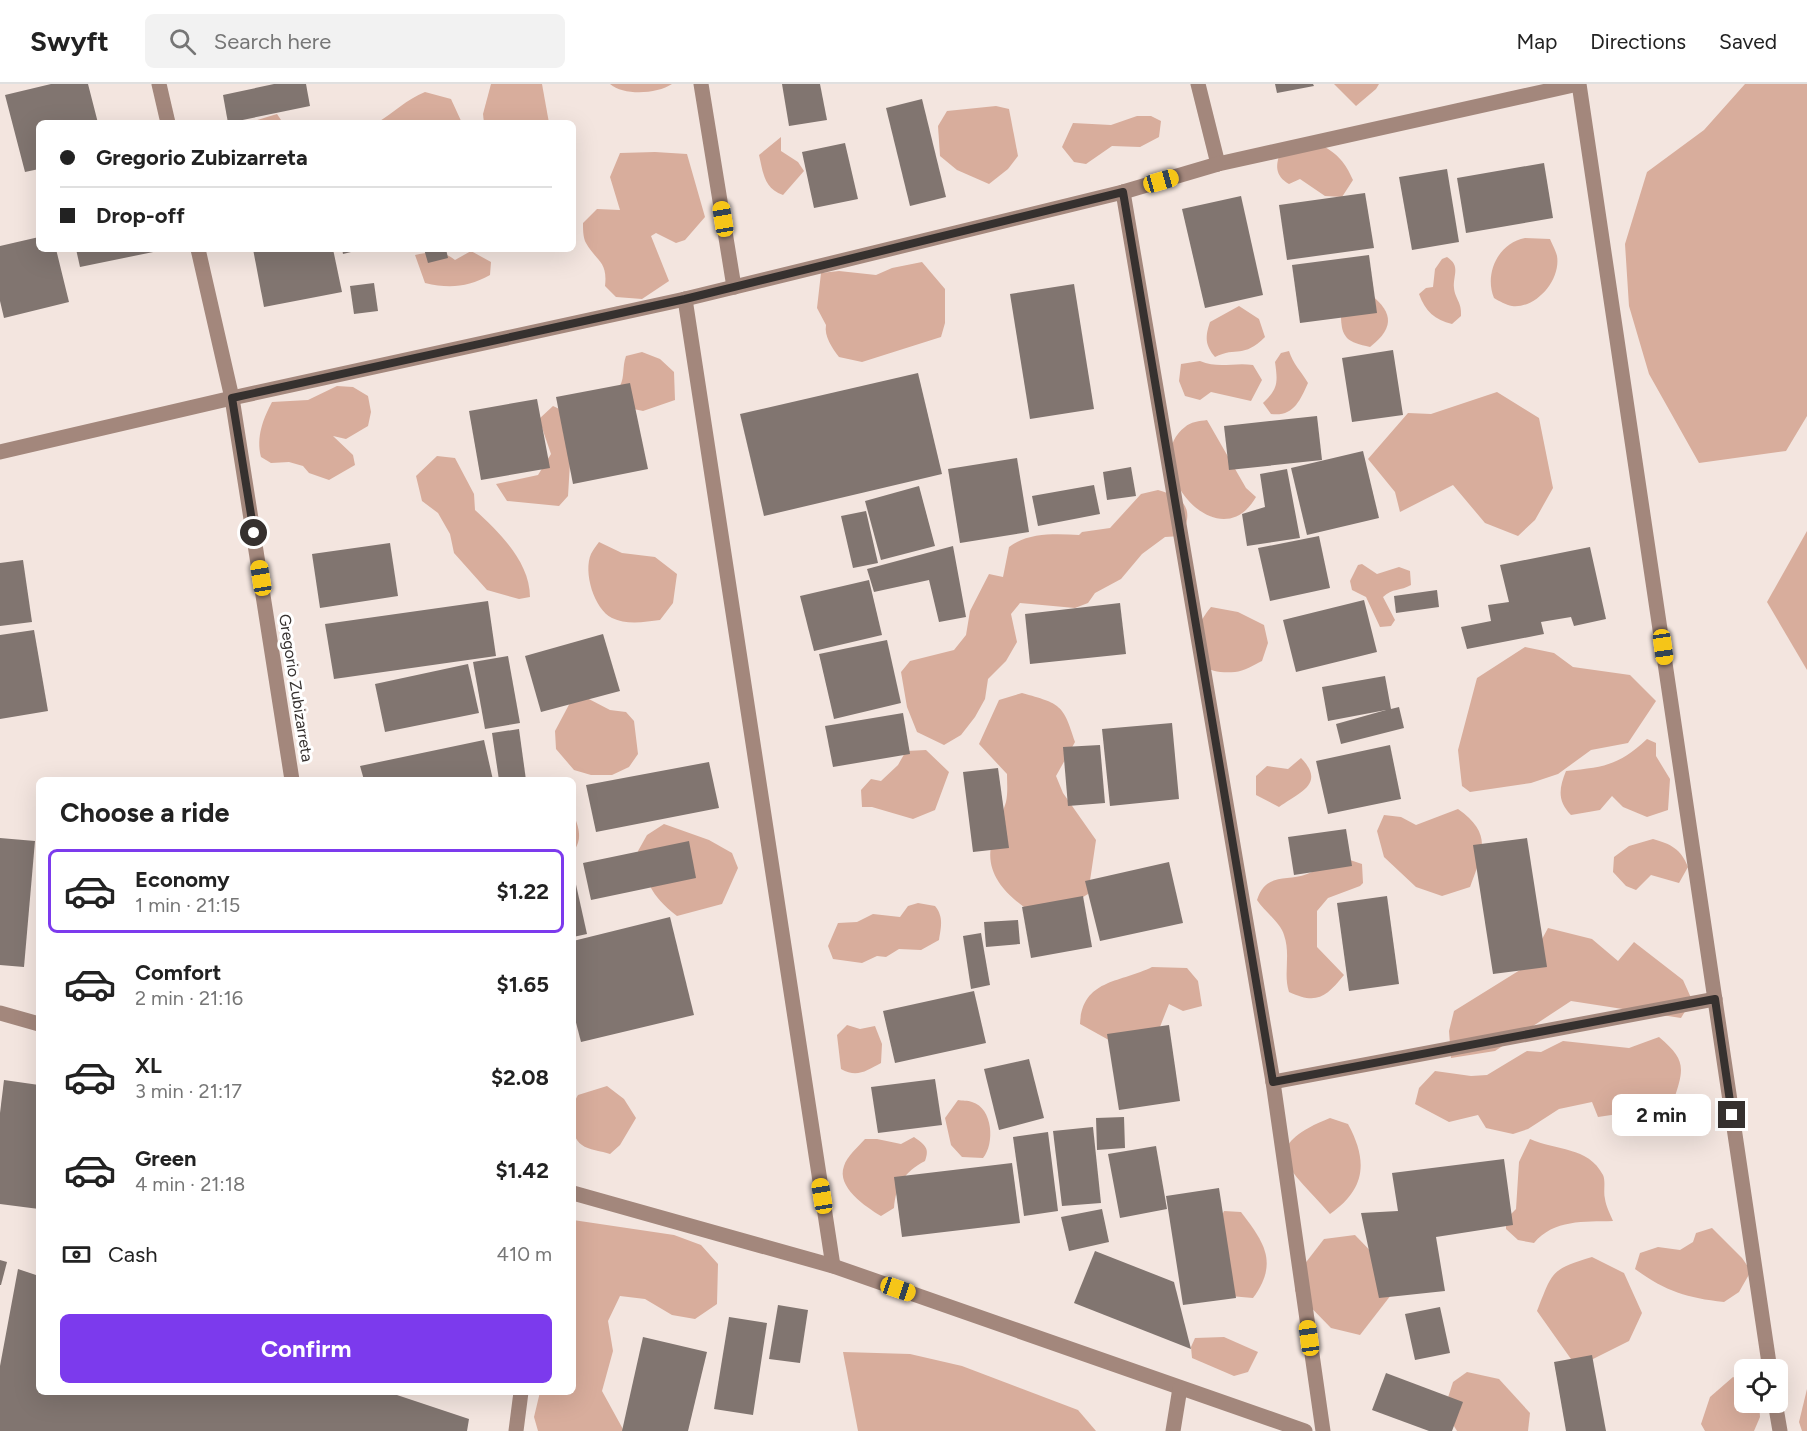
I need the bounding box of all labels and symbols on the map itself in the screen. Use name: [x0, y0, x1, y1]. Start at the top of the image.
car: [1141, 167, 1181, 195]
car: [711, 200, 735, 238]
route start: [240, 519, 267, 546]
car: [249, 559, 273, 597]
street label: Gregorio Zubizarreta: [275, 613, 317, 763]
car: [1652, 628, 1674, 666]
callout: 2 min: [1612, 1094, 1711, 1136]
route end: [1718, 1101, 1745, 1128]
car: [810, 1177, 834, 1215]
car: [878, 1275, 918, 1303]
car: [1298, 1319, 1320, 1357]

